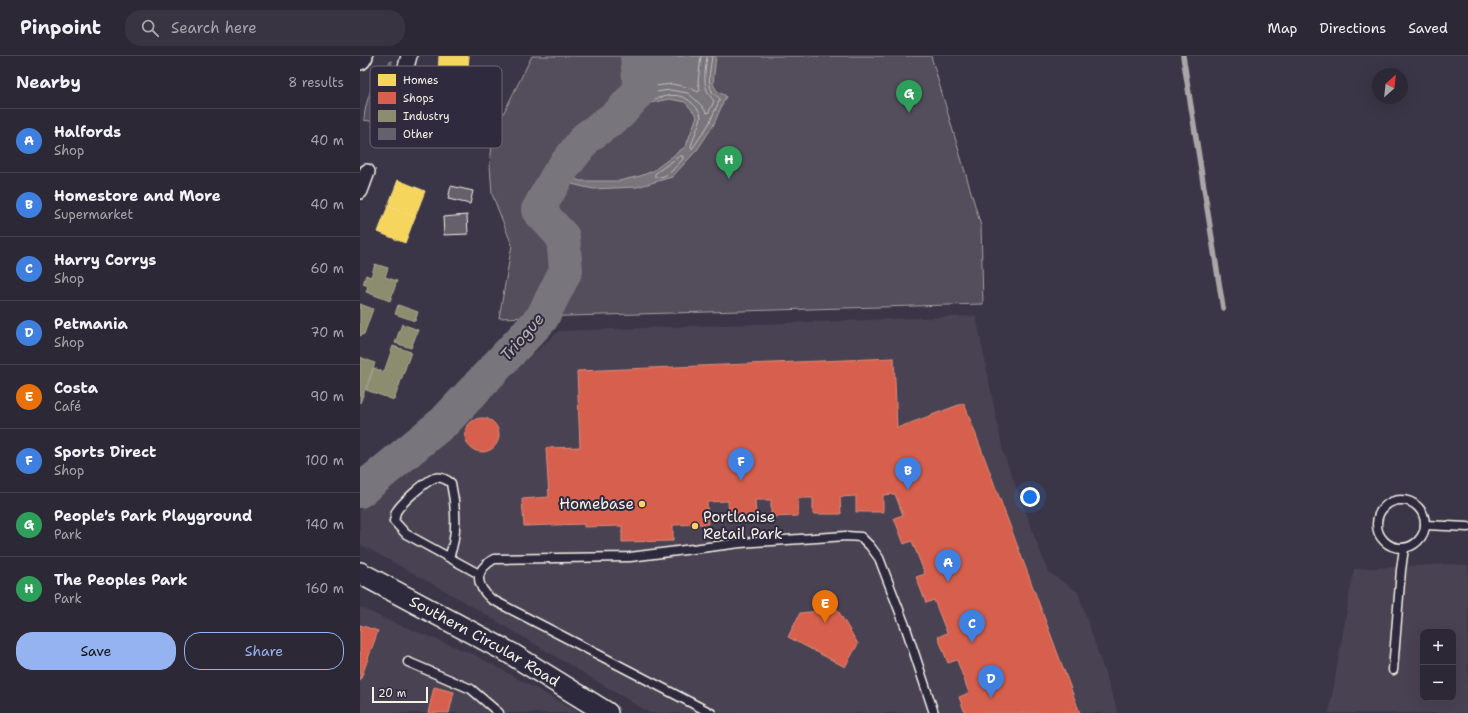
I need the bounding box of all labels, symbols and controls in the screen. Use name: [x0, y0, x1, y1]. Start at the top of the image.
search box: [125, 10, 405, 46]
text: Pinpoint: [20, 15, 101, 40]
icon: search: [139, 17, 161, 39]
text: Search here: [171, 18, 257, 38]
text: Map: [1268, 19, 1298, 37]
text: Directions: [1320, 19, 1386, 37]
text: Saved: [1408, 19, 1448, 37]
legend: [370, 66, 502, 148]
north arrow: [1372, 68, 1408, 104]
text: Nearby: [16, 71, 81, 93]
text: Homes: [403, 73, 439, 88]
text: 8 results: [288, 74, 344, 91]
pin: G: [896, 80, 922, 113]
text: Shops: [403, 91, 434, 106]
text: Industry: [403, 109, 450, 124]
text: Halfords: [54, 122, 121, 142]
text: Other: [403, 127, 434, 142]
text: A: [24, 132, 34, 149]
text: 40 m: [310, 132, 344, 149]
text: Shop: [54, 142, 84, 159]
pin: H: [716, 146, 742, 179]
text: Homestore and More: [54, 186, 221, 206]
text: B: [25, 196, 33, 213]
text: 40 m: [310, 196, 344, 213]
text: Supermarket: [54, 206, 133, 223]
text: Harry Corrys: [54, 250, 157, 270]
text: C: [25, 260, 33, 277]
text: 60 m: [311, 260, 344, 277]
text: Shop: [54, 270, 84, 287]
water label: Triogue: [495, 309, 549, 365]
text: Petmania: [54, 314, 128, 334]
text: D: [24, 324, 34, 341]
text: 70 m: [310, 324, 344, 341]
text: Shop: [54, 334, 84, 351]
text: Costa: [54, 378, 98, 398]
text: E: [25, 388, 33, 405]
text: 90 m: [310, 388, 344, 405]
text: Café: [54, 398, 81, 415]
text: Sports Direct: [54, 442, 156, 462]
pin: F: [728, 448, 754, 481]
text: F: [25, 452, 33, 469]
text: 100 m: [305, 452, 344, 469]
pin: B: [895, 457, 921, 490]
text: Shop: [54, 462, 84, 479]
your location: [1020, 487, 1040, 507]
place label: Homebase: [559, 494, 634, 514]
marker: Homebase: [637, 499, 647, 509]
text: People's Park Playground: [54, 506, 252, 526]
place label: Portlaoise Retail Park: [703, 507, 783, 544]
text: G: [24, 516, 34, 533]
text: 140 m: [305, 516, 344, 533]
marker: Portlaoise Retail Park: [690, 521, 700, 531]
text: Park: [54, 526, 82, 543]
pin: A: [935, 549, 961, 582]
text: The Peoples Park: [54, 570, 188, 590]
text: H: [24, 580, 34, 597]
text: 160 m: [306, 580, 344, 597]
text: Park: [54, 590, 82, 607]
pin: E: [812, 590, 838, 623]
street label: Southern Circular Road: [406, 591, 564, 692]
pin: C: [959, 610, 985, 643]
map controls: [1420, 629, 1456, 701]
button: +: [1420, 629, 1456, 665]
button: Save: [16, 632, 176, 670]
button: Share: [184, 632, 344, 670]
pin: D: [978, 665, 1004, 698]
button: −: [1420, 665, 1456, 701]
scale bar: [372, 685, 428, 704]
text: 20 m: [378, 686, 406, 701]

